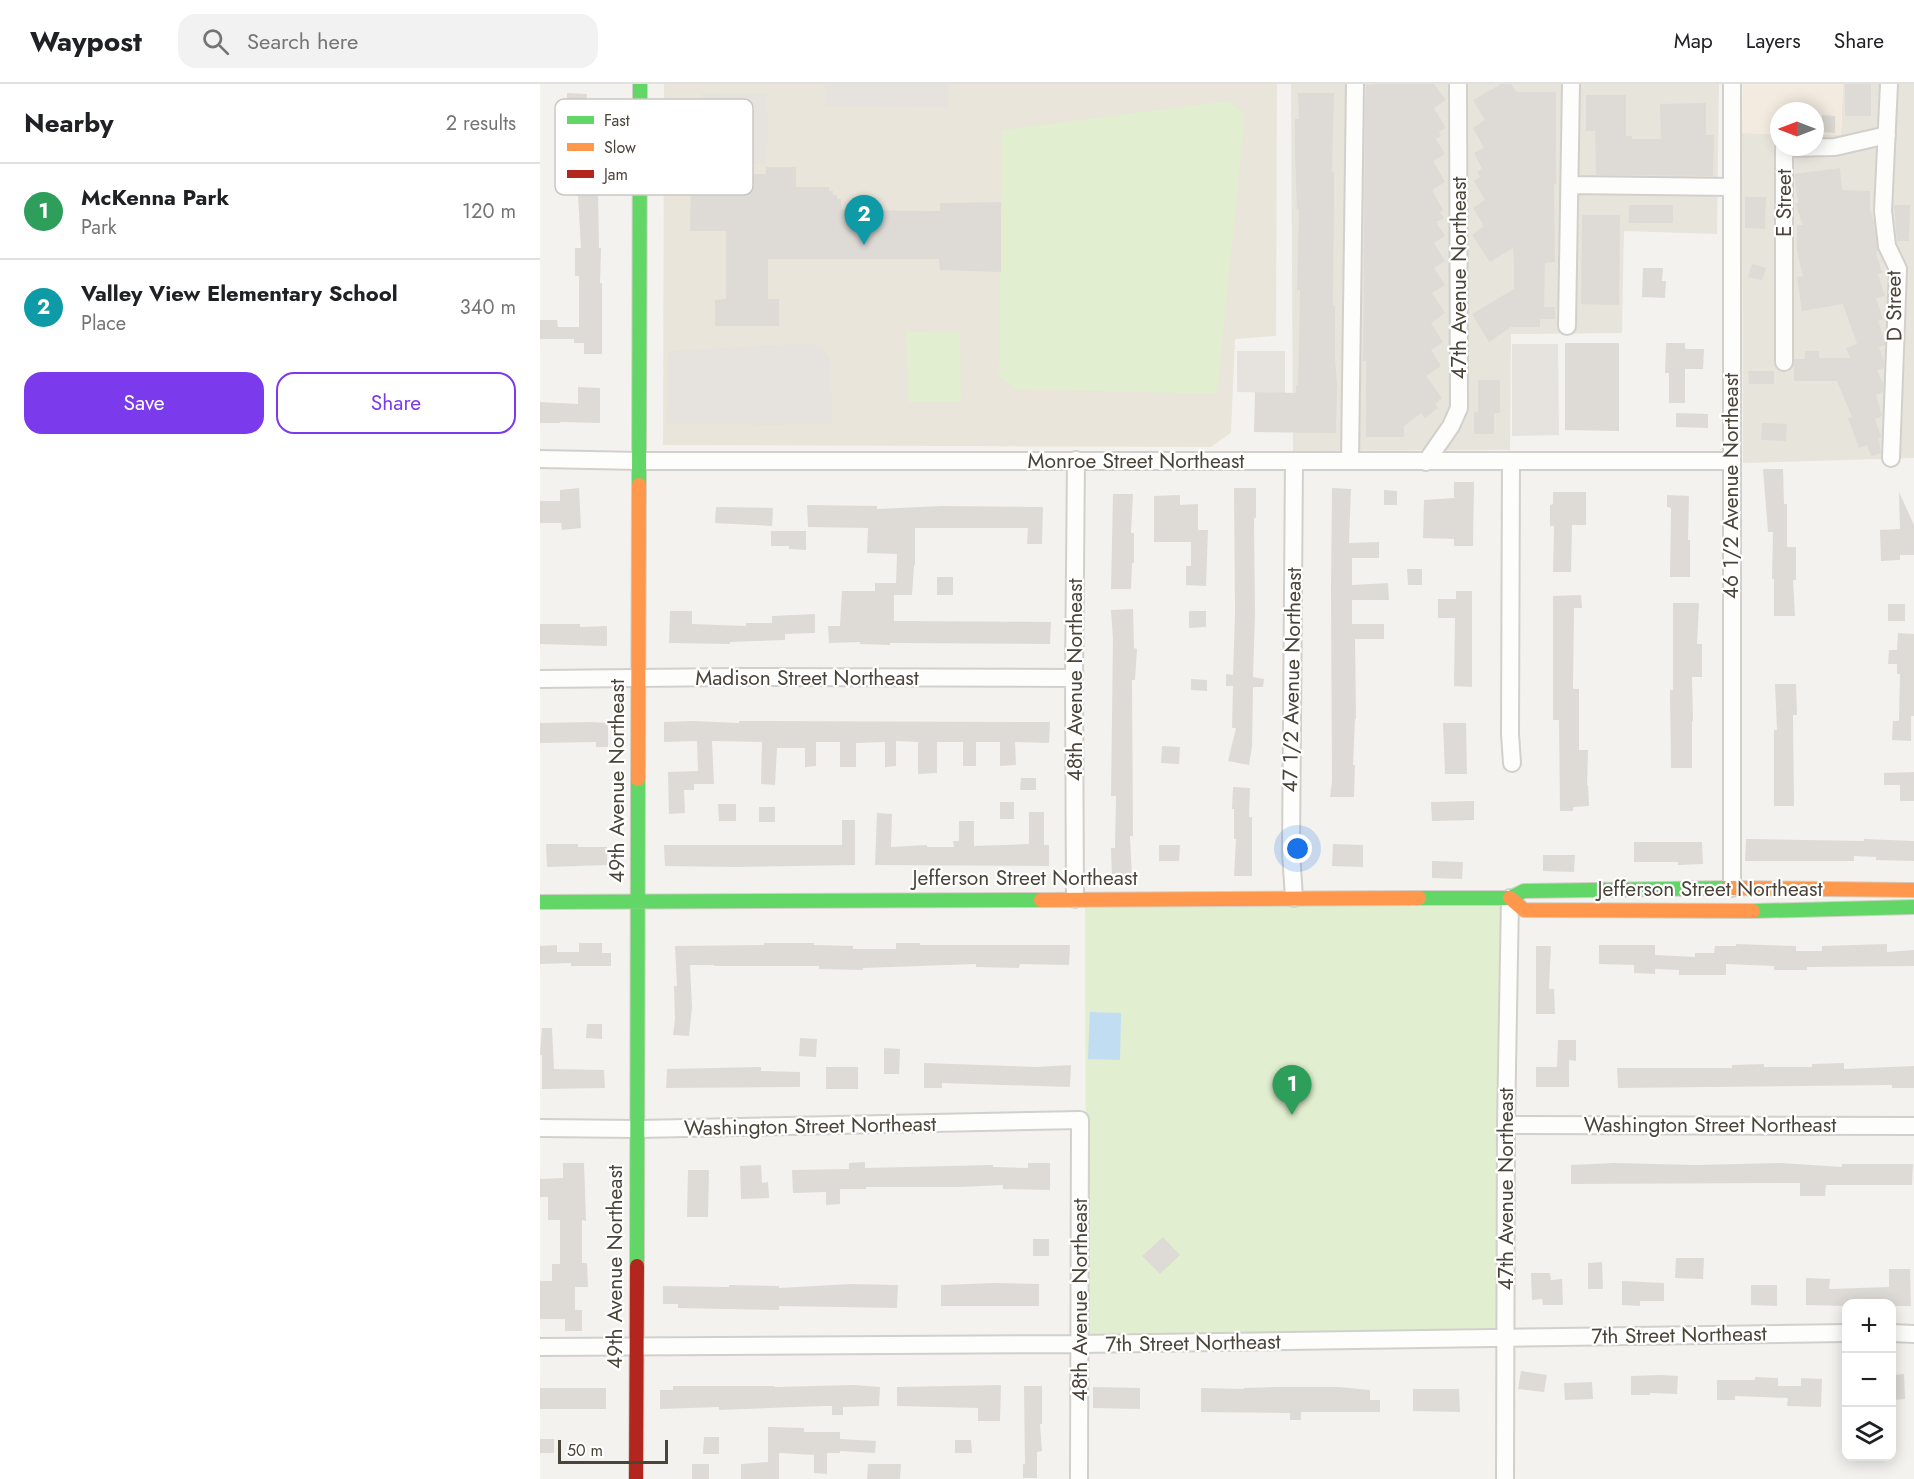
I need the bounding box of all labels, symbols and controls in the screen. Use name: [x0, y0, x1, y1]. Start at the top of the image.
search box: [178, 14, 598, 68]
text: Waypost: [30, 21, 142, 62]
icon: search: [199, 25, 232, 58]
text: Search here: [247, 25, 358, 57]
text: Map: [1674, 26, 1713, 56]
text: Layers: [1746, 26, 1801, 56]
text: Share: [1834, 26, 1884, 56]
legend: [555, 99, 753, 195]
north arrow: [1770, 102, 1824, 156]
text: Nearby: [24, 104, 113, 142]
text: 2 results: [446, 109, 516, 138]
text: Fast: [604, 109, 630, 132]
text: Slow: [604, 136, 636, 159]
text: Jam: [602, 163, 628, 186]
street label: E Street: [1769, 169, 1799, 237]
street label: 47th Avenue Northeast: [1444, 177, 1474, 379]
text: McKenna Park: [81, 181, 229, 213]
pin: 2: [844, 196, 884, 245]
text: 1: [38, 197, 49, 226]
text: 120 m: [462, 197, 516, 226]
text: Park: [81, 213, 117, 242]
street label: D Street: [1878, 270, 1910, 342]
text: Valley View Elementary School: [81, 277, 398, 309]
text: 2: [37, 293, 50, 322]
text: 340 m: [460, 293, 516, 322]
text: Place: [81, 309, 126, 338]
button: Save: [24, 372, 264, 434]
button: Share: [276, 372, 516, 434]
street label: 46 1/2 Avenue Northeast: [1716, 373, 1746, 599]
street label: Monroe Street Northeast: [1028, 446, 1244, 476]
street label: 47 1/2 Avenue Northeast: [1275, 567, 1309, 793]
street label: 48th Avenue Northeast: [1060, 578, 1090, 782]
street label: Madison Street Northeast: [695, 663, 919, 693]
street label: 49th Avenue Northeast: [602, 679, 632, 883]
your location: [1283, 834, 1312, 863]
street label: Jefferson Street Northeast: [910, 863, 1137, 893]
street label: Jefferson Street Northeast: [1595, 874, 1822, 904]
pin: 1: [1272, 1066, 1311, 1115]
street label: 47th Avenue Northeast: [1491, 1088, 1521, 1290]
street label: Washington Street Northeast: [684, 1109, 936, 1143]
street label: Washington Street Northeast: [1584, 1110, 1836, 1140]
street label: 49th Avenue Northeast: [600, 1165, 630, 1369]
street label: 48th Avenue Northeast: [1065, 1198, 1095, 1402]
map controls: [1842, 1299, 1896, 1461]
button: +: [1842, 1299, 1896, 1353]
street label: 7th Street Northeast: [1591, 1318, 1767, 1352]
street label: 7th Street Northeast: [1105, 1326, 1281, 1360]
button: −: [1842, 1353, 1896, 1407]
button: layers: [1842, 1407, 1896, 1461]
scale bar: [558, 1437, 668, 1464]
text: 50 m: [567, 1439, 603, 1462]

